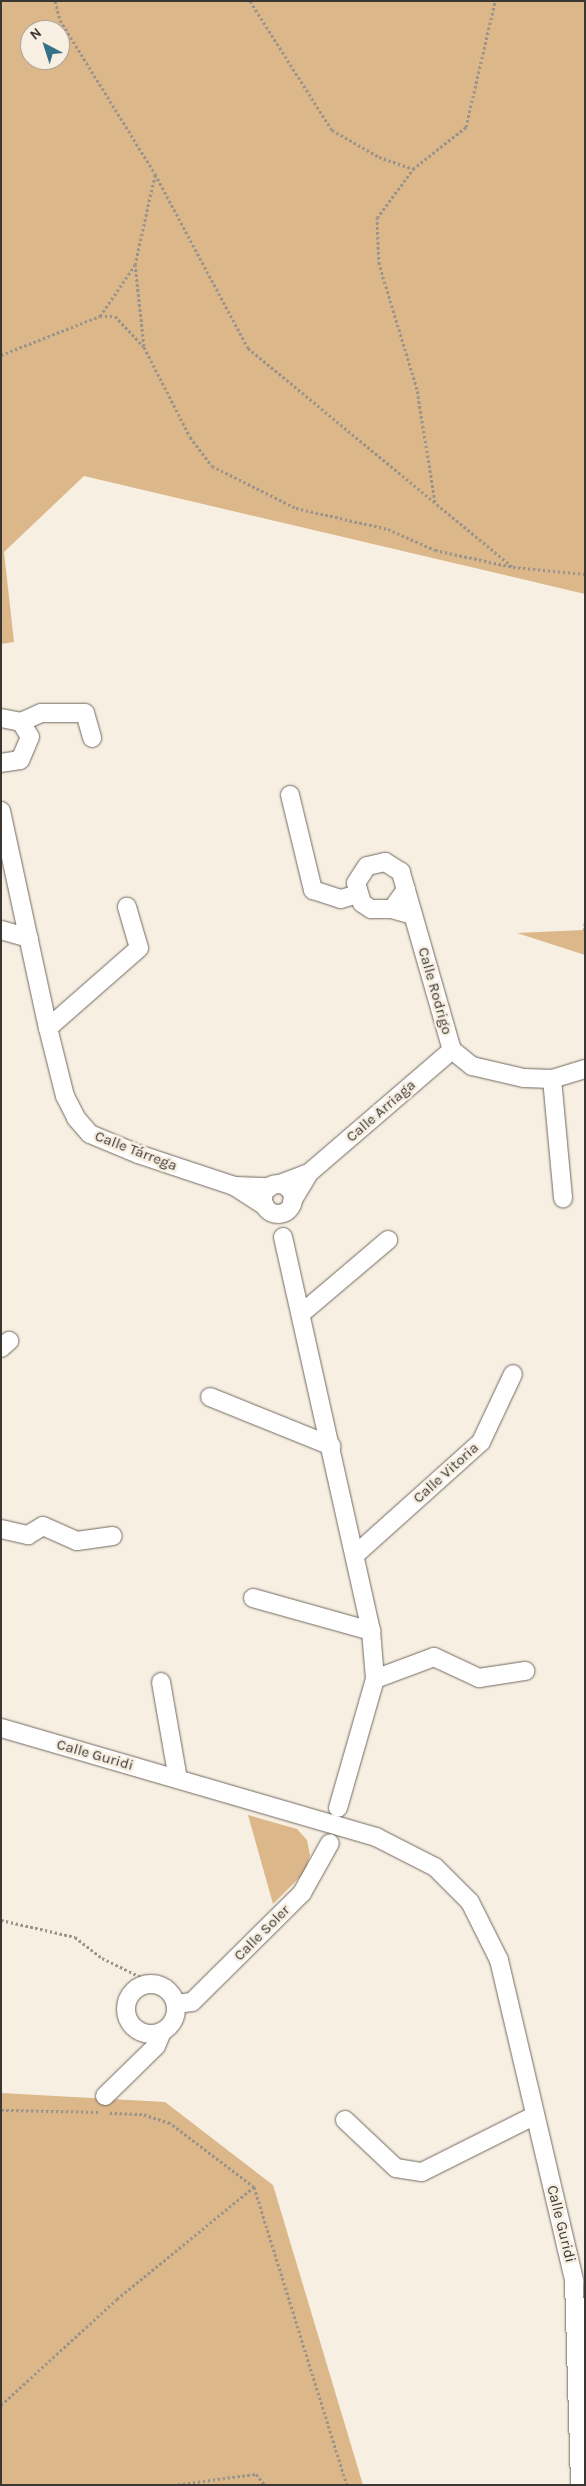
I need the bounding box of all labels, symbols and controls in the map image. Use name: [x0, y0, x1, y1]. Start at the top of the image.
north arrow: [20, 20, 70, 70]
text: N: [26, 24, 45, 44]
street label: Calle Rodrigo: [414, 945, 456, 1037]
street label: Calle Arriaga: [343, 1076, 419, 1146]
street label: Calle Tárrega: [92, 1127, 180, 1175]
street label: Calle Vitoria: [410, 1439, 482, 1507]
street label: Calle Guridi: [54, 1735, 136, 1775]
street label: Calle Soler: [230, 1901, 294, 1965]
street label: Calle Guridi: [543, 2183, 579, 2265]

